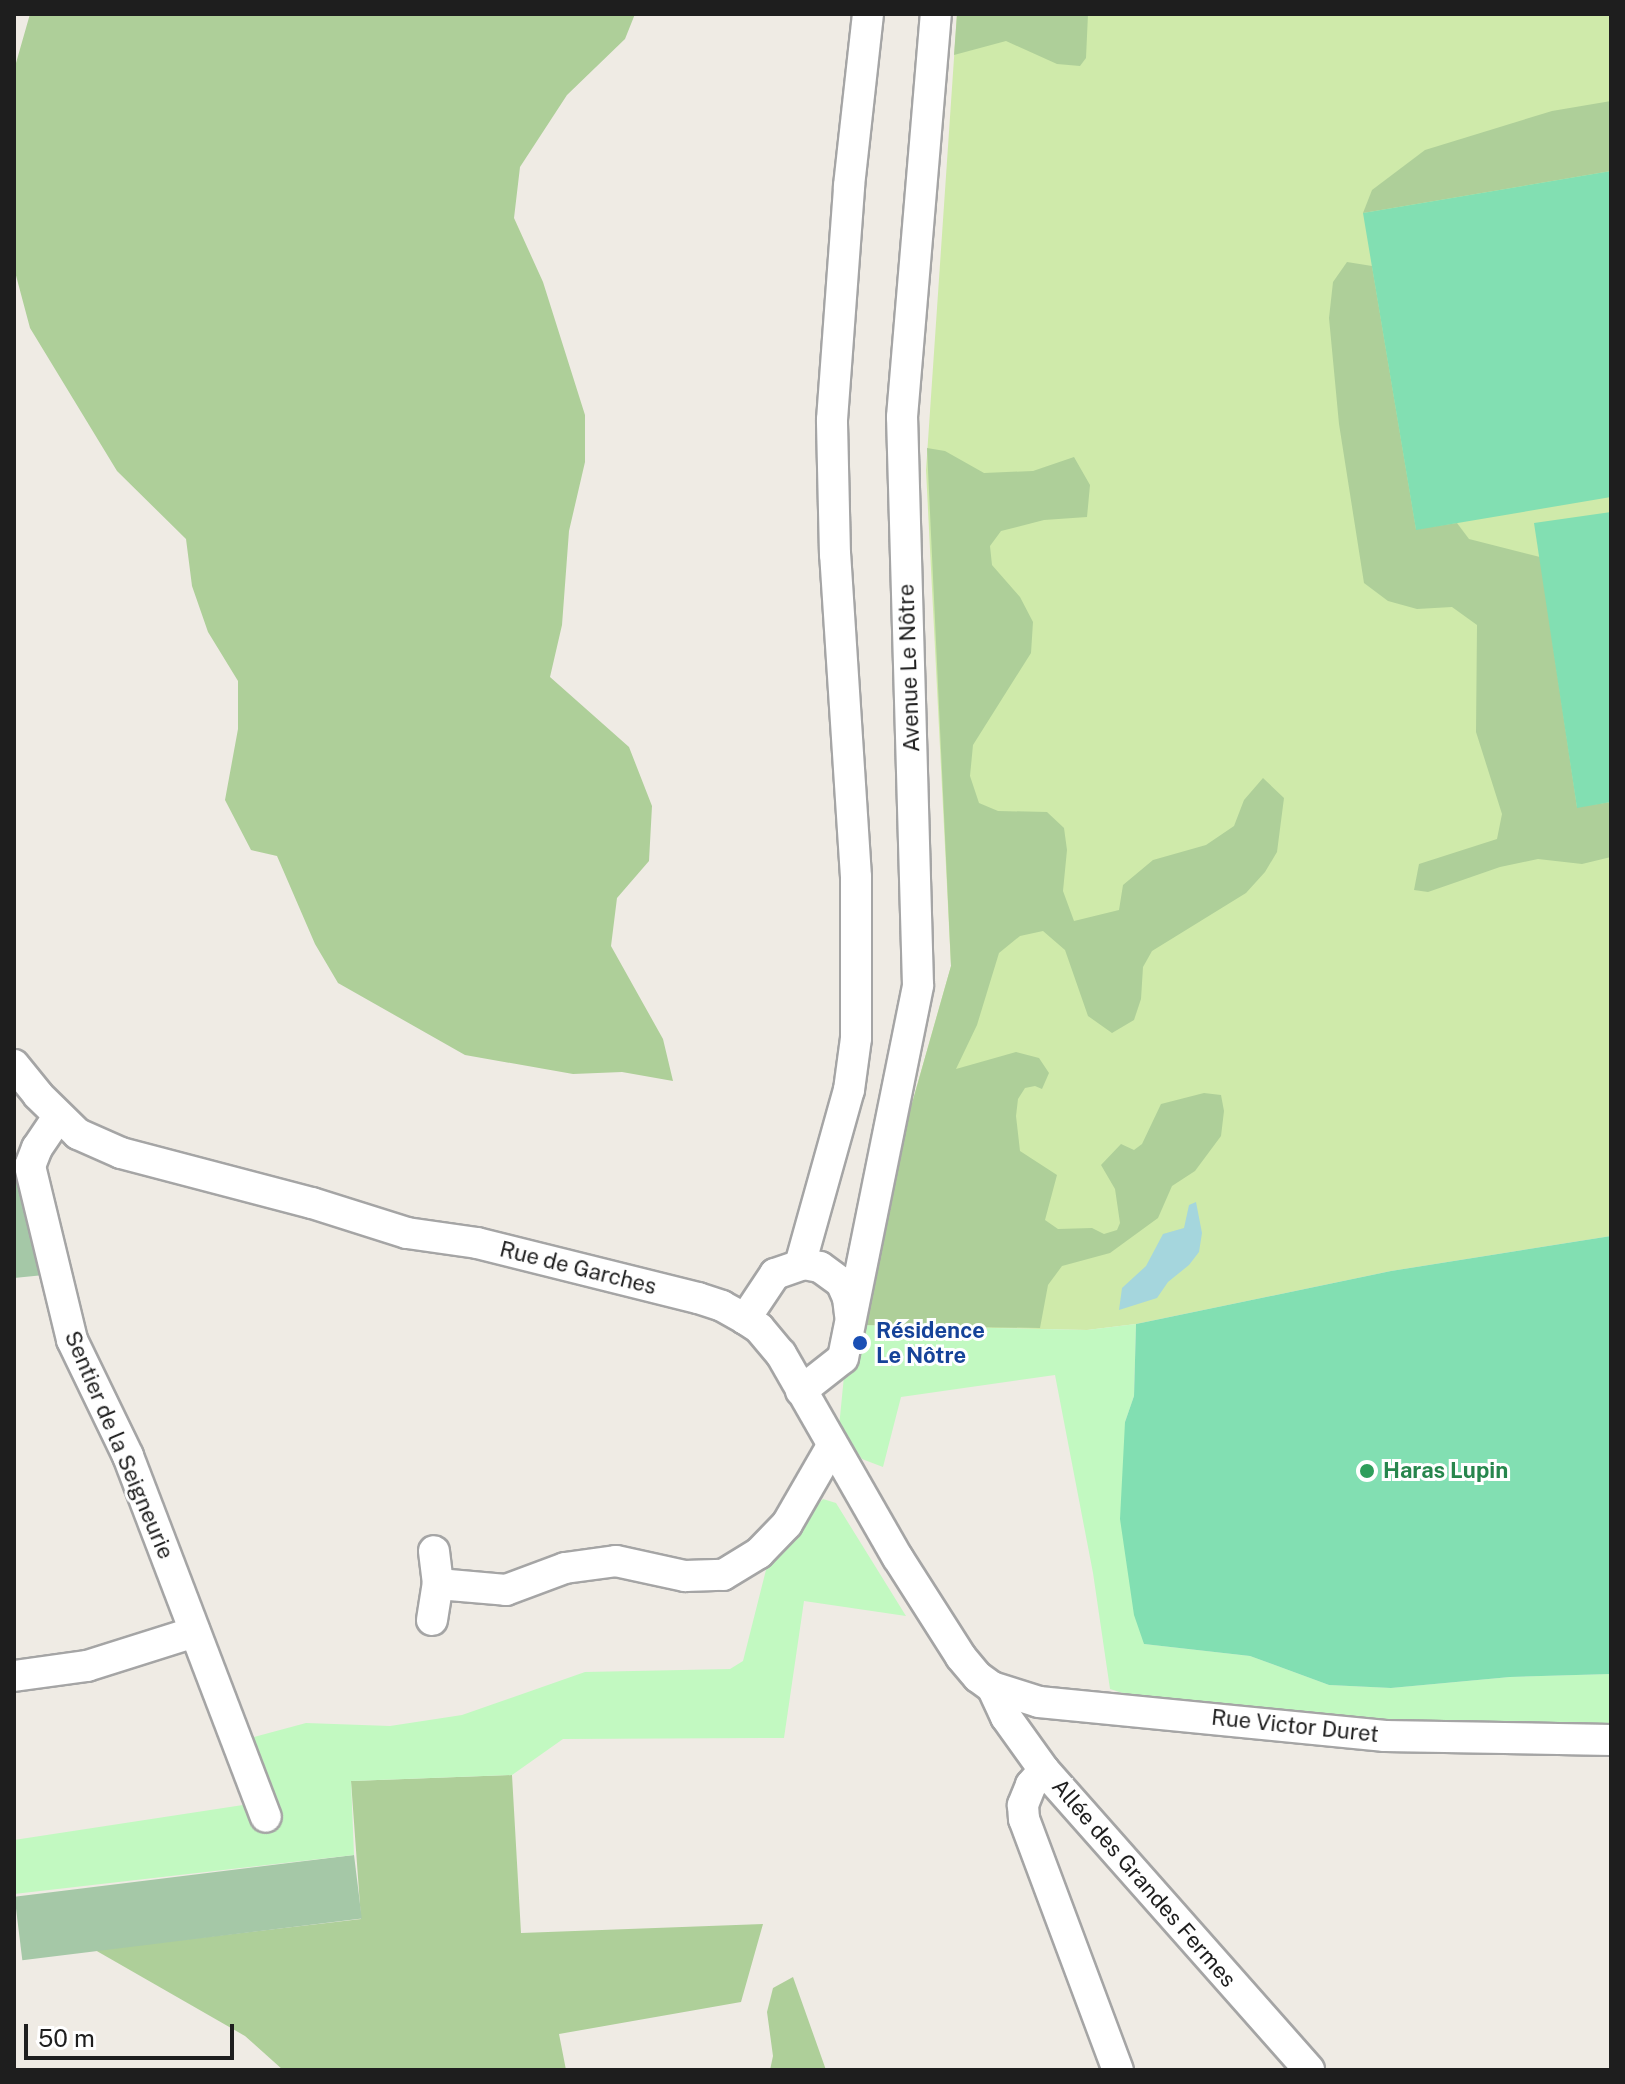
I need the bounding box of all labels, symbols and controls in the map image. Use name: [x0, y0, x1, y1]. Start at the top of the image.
street label: Avenue Le Nôtre: [893, 583, 925, 753]
street label: Rue de Garches: [497, 1236, 659, 1300]
place label: Résidence Le Nôtre: [876, 1317, 985, 1368]
street label: Sentier de la Seigneurie: [59, 1327, 179, 1563]
marker: Résidence Le Nôtre: [851, 1334, 869, 1352]
place label: Haras Lupin: [1383, 1458, 1508, 1484]
marker: Haras Lupin: [1358, 1462, 1376, 1480]
street label: Rue Victor Duret: [1210, 1704, 1380, 1748]
street label: Allée des Grandes Fermes: [1046, 1773, 1242, 1993]
scale bar: [28, 2008, 238, 2058]
text: 50 m: [38, 2024, 95, 2052]

